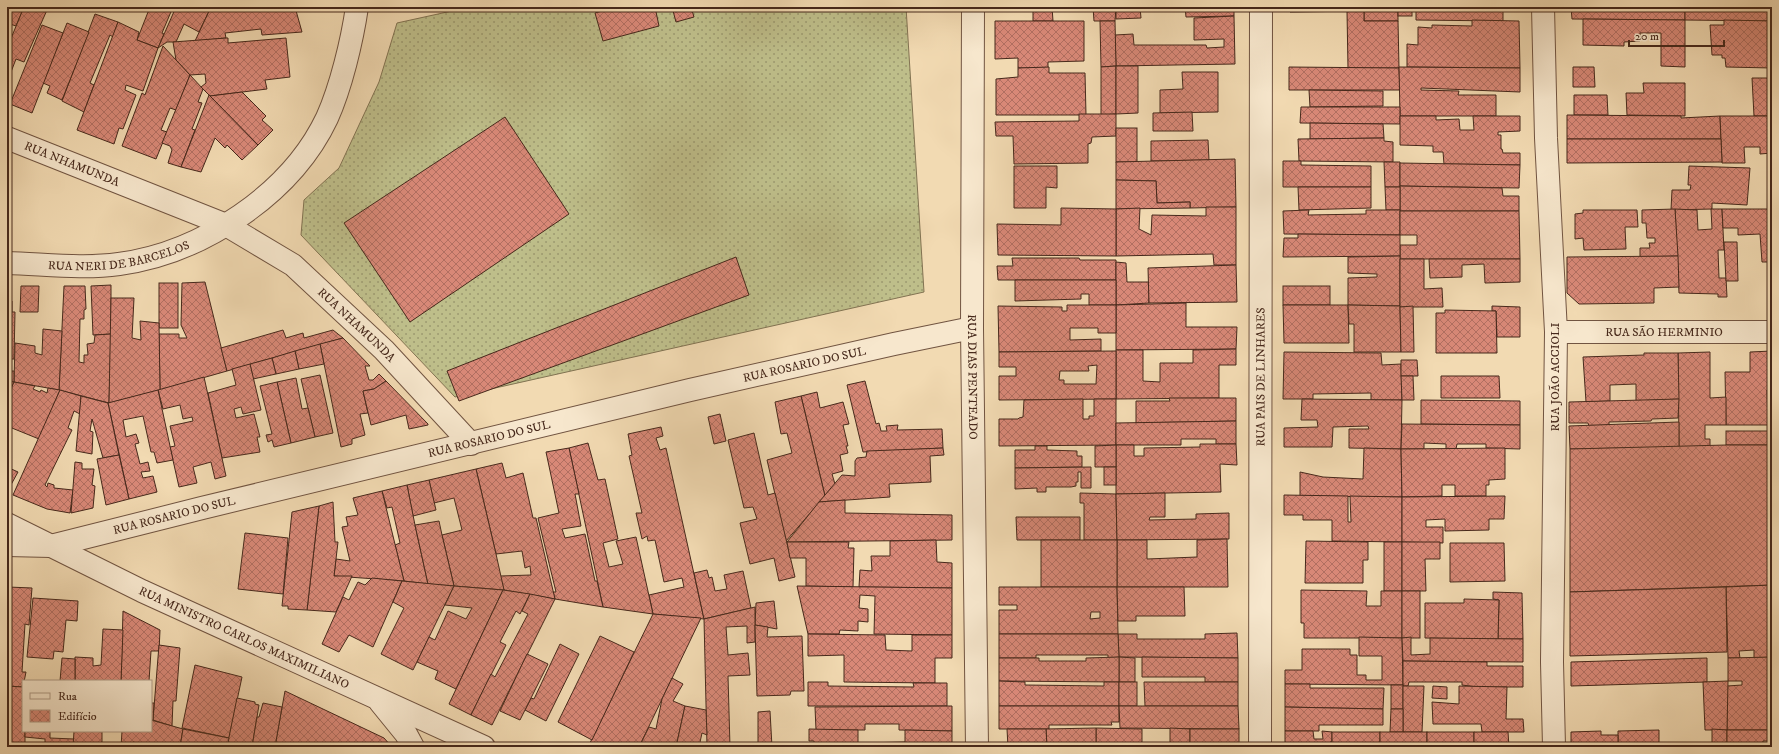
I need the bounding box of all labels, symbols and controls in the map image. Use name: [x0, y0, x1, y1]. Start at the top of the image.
scale bar: [1629, 22, 1724, 48]
text: 20 m: [1635, 29, 1659, 44]
street label: RUA NHAMUNDA: [22, 138, 122, 190]
street label: RUA NERI DE BARCELOS: [48, 237, 192, 274]
street label: RUA NHAMUNDA: [315, 285, 399, 365]
street label: RUA PAIS DE LINHARES: [1253, 307, 1268, 447]
street label: RUA DIAS PENTEADO: [964, 314, 981, 440]
street label: RUA JOÃO ACCIOLI: [1548, 322, 1563, 431]
street label: RUA SÃO HERMINIO: [1605, 325, 1723, 340]
street label: RUA ROSARIO DO SUL: [741, 343, 868, 385]
street label: RUA ROSARIO DO SUL: [426, 416, 552, 461]
street label: RUA ROSARIO DO SUL: [111, 493, 237, 538]
street label: RUA MINISTRO CARLOS MAXIMILIANO: [137, 583, 352, 692]
legend: [22, 680, 152, 732]
text: Rua: [58, 689, 78, 704]
text: Edifício: [58, 709, 97, 724]

